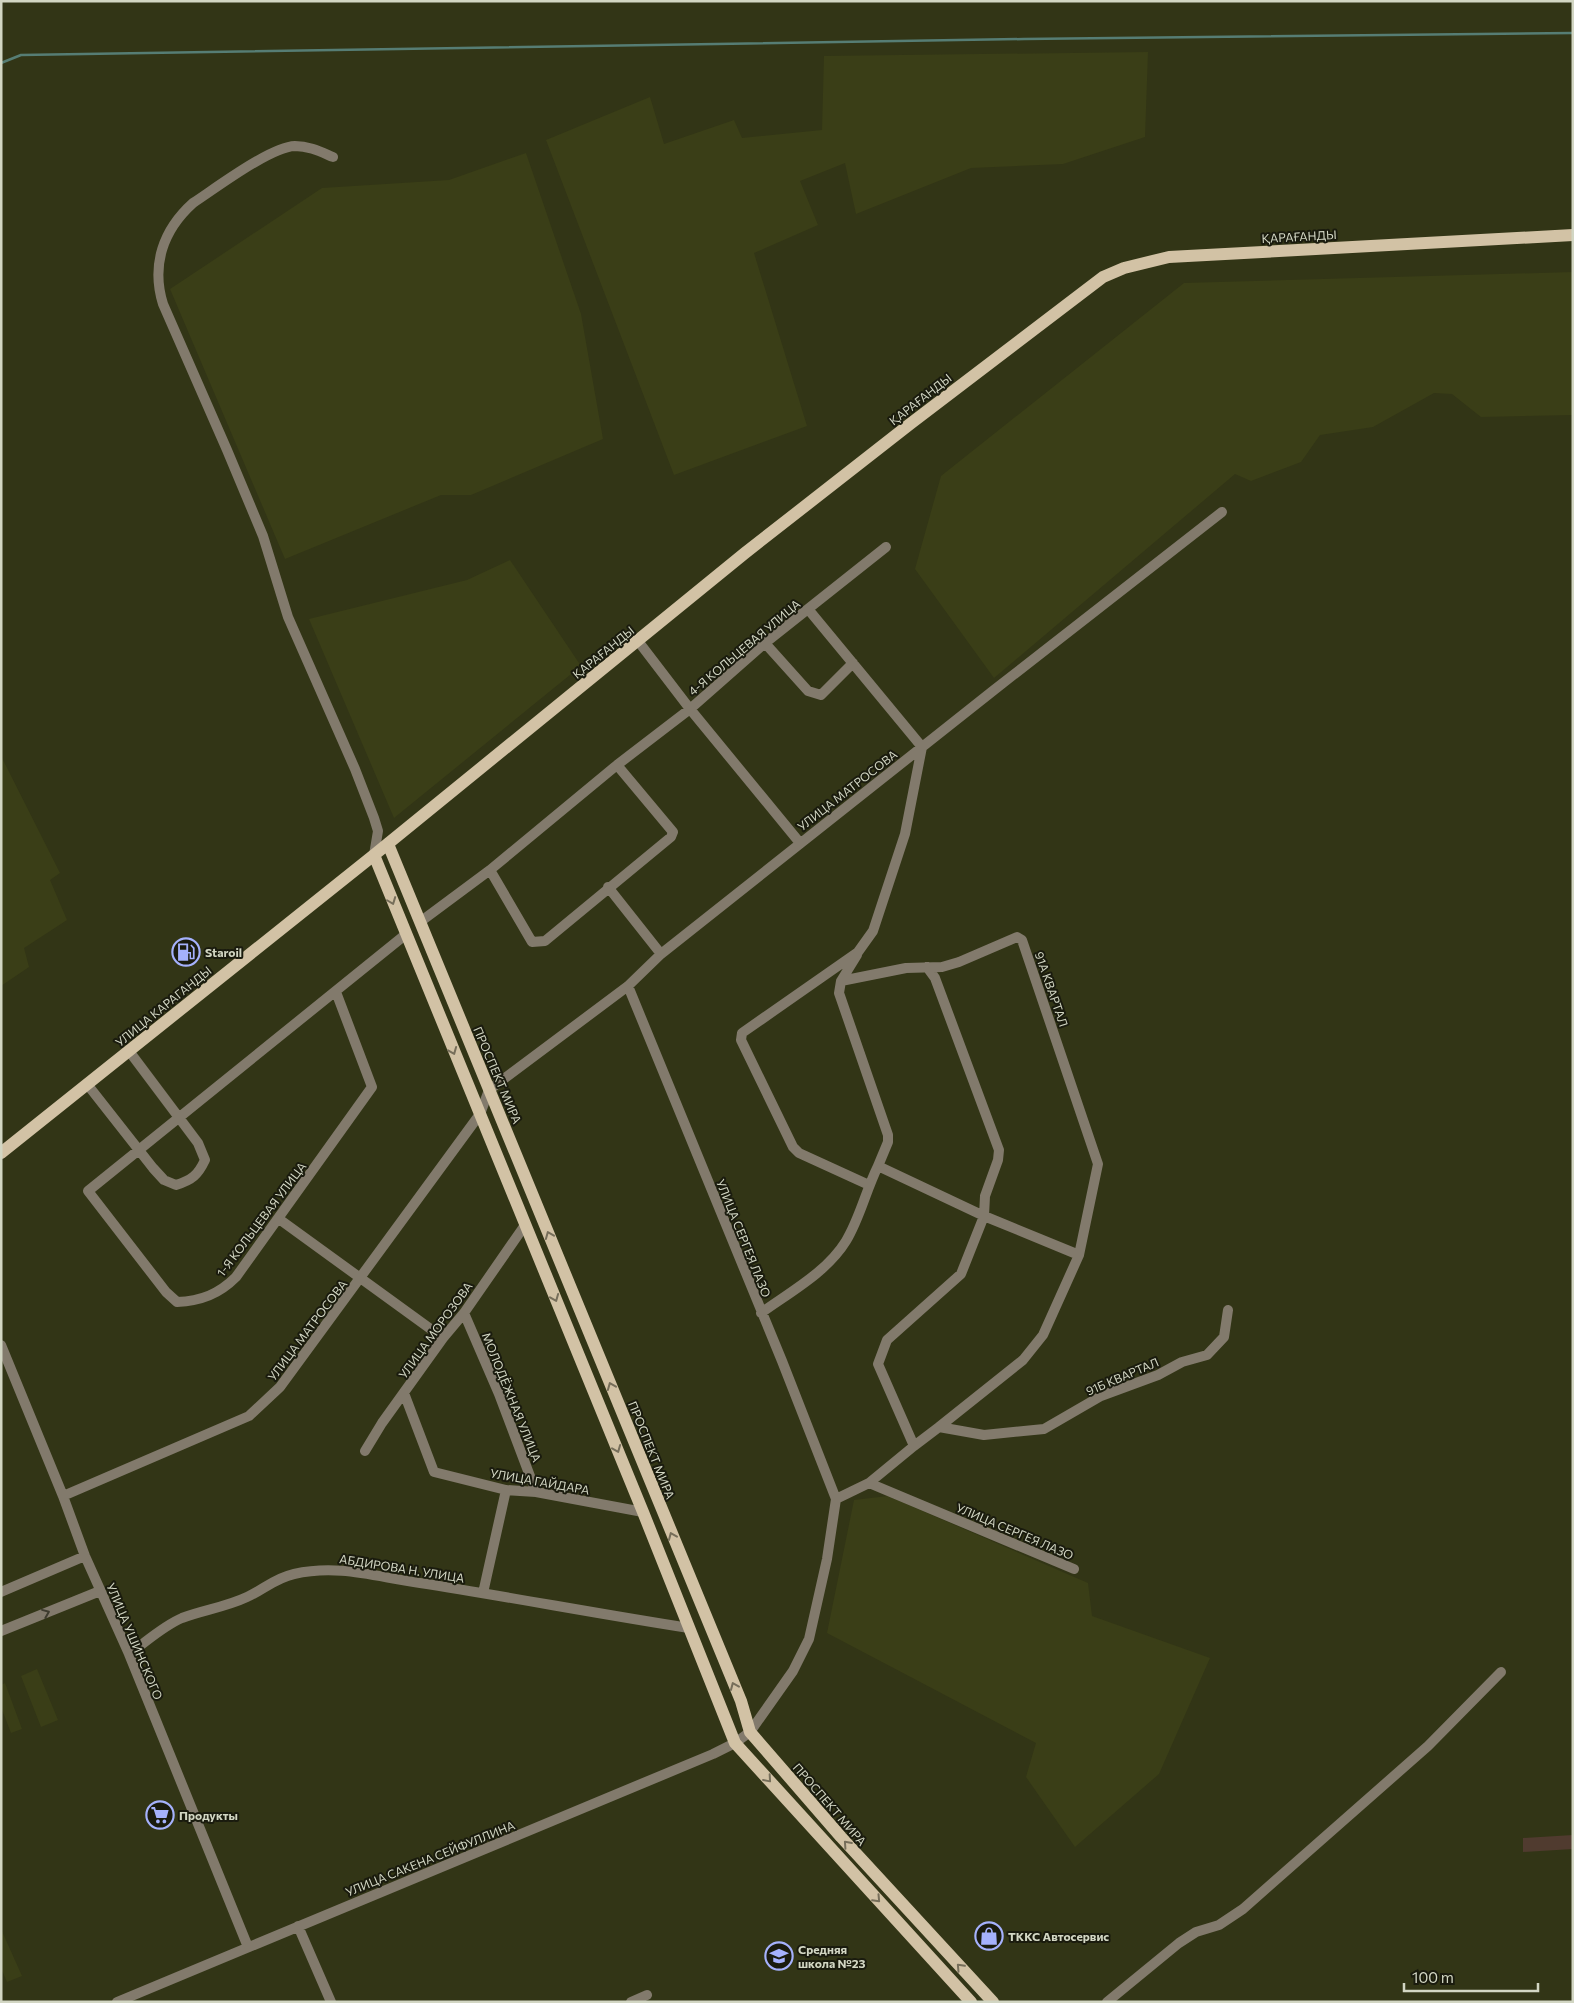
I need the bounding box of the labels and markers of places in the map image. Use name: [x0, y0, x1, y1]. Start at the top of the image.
fuel station icon: Staroil: [171, 937, 201, 967]
place label: Staroil: [205, 945, 242, 959]
supermarket icon: Продукты: [145, 1800, 175, 1830]
place label: Продукты: [179, 1808, 238, 1822]
shop icon: ТККС Автосервис: [974, 1921, 1004, 1951]
place label: ТККС Автосервис: [1008, 1929, 1109, 1943]
school or university icon: Средняя школа №23: [764, 1941, 794, 1971]
place label: Средняя школа №23: [798, 1942, 865, 1970]

